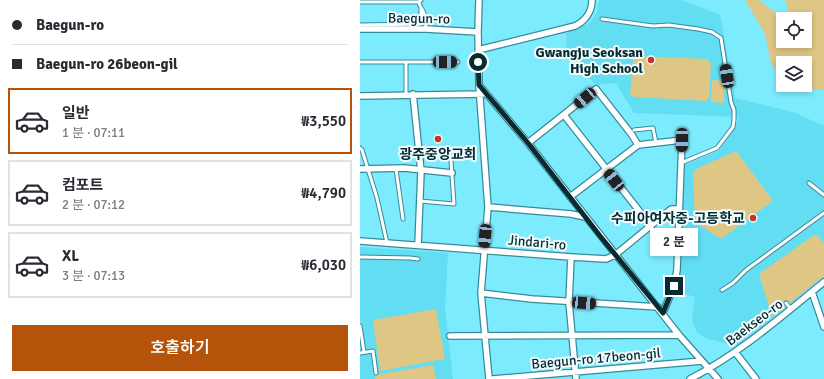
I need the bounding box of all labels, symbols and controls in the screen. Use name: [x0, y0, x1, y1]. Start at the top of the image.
street label: Baegun-ro: [388, 9, 450, 28]
map controls: [776, 12, 812, 92]
button: locate: [776, 12, 812, 48]
text: Baegun-ro: [36, 16, 104, 34]
place label: Gwangju Seoksan High School: [536, 44, 644, 77]
route start: [469, 53, 487, 71]
text: Baegun-ro 26beon-gil: [36, 55, 178, 73]
marker: Gwangju Seoksan High School: [646, 55, 656, 65]
car: [433, 56, 457, 68]
button: layers: [776, 56, 812, 92]
car: [719, 63, 735, 89]
car: [572, 86, 598, 110]
icon: car: [14, 103, 50, 139]
text: 일반: [62, 104, 90, 122]
text: ₩3,550: [301, 112, 346, 130]
text: 1 분 · 07:11: [62, 125, 125, 141]
car: [676, 128, 688, 152]
marker: 광주중앙교회: [433, 134, 443, 144]
place label: 광주중앙교회: [399, 146, 477, 163]
car: [602, 167, 626, 193]
icon: car: [14, 175, 50, 211]
text: 컴포트: [62, 176, 103, 194]
text: ₩4,790: [301, 184, 346, 202]
text: 2 분 · 07:12: [62, 197, 125, 213]
place label: 수피아여자중-고등학교: [611, 210, 745, 227]
marker: 수피아여자중-고등학교: [748, 213, 758, 223]
car: [478, 224, 492, 248]
callout: 2 분: [650, 228, 698, 256]
street label: Jindari-ro: [507, 231, 567, 254]
text: 2 분: [663, 234, 685, 250]
icon: car: [14, 247, 50, 283]
text: XL: [62, 247, 79, 265]
text: ₩6,030: [301, 256, 346, 274]
text: 3 분 · 07:13: [62, 268, 125, 284]
route end: [665, 277, 683, 295]
street label: Baekseo-ro: [722, 295, 786, 349]
car: [572, 296, 596, 310]
button: 호출하기: [12, 325, 348, 371]
street label: Baegun-ro 17beon-gil: [531, 344, 662, 373]

